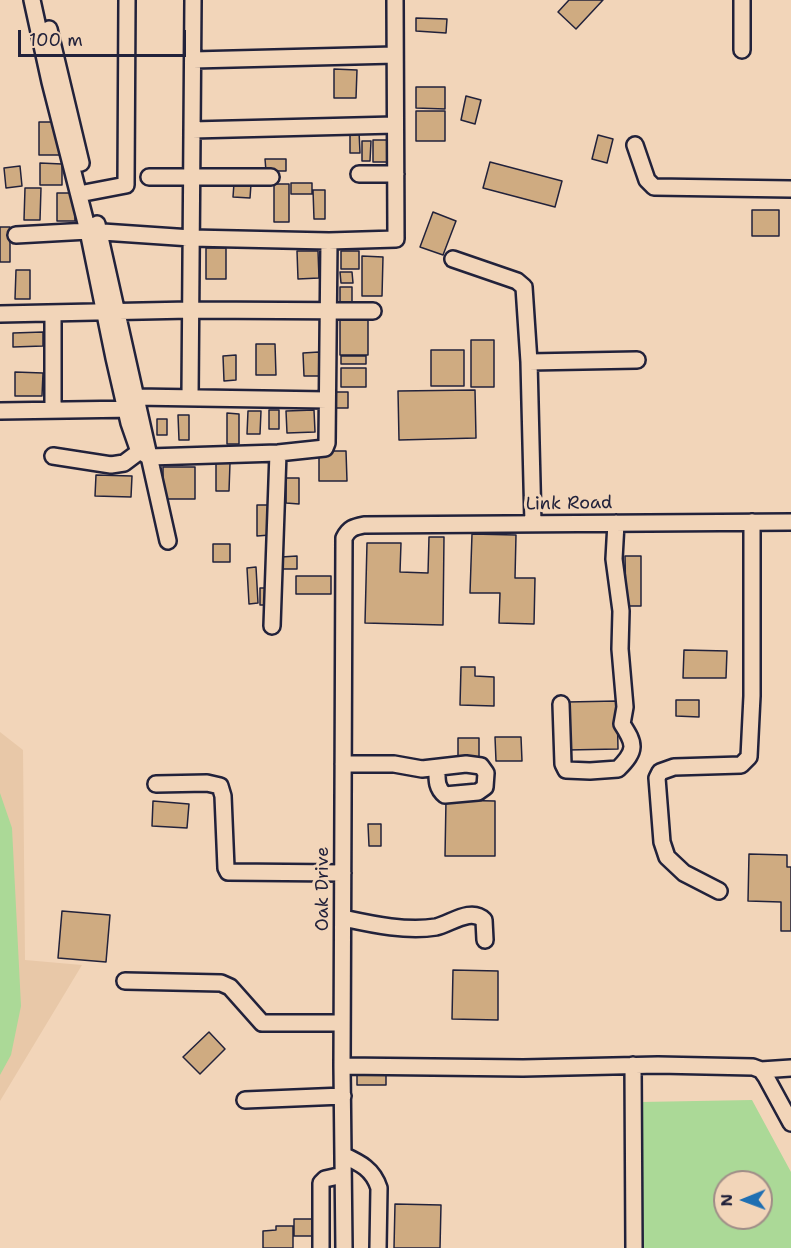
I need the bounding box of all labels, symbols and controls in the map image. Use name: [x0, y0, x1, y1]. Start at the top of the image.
scale bar: [21, 18, 189, 56]
text: 100 m: [29, 28, 83, 52]
street label: Link Road: [525, 492, 613, 516]
street label: Oak Drive: [312, 847, 334, 931]
north arrow: [713, 1170, 773, 1230]
text: N: [716, 1194, 737, 1207]

